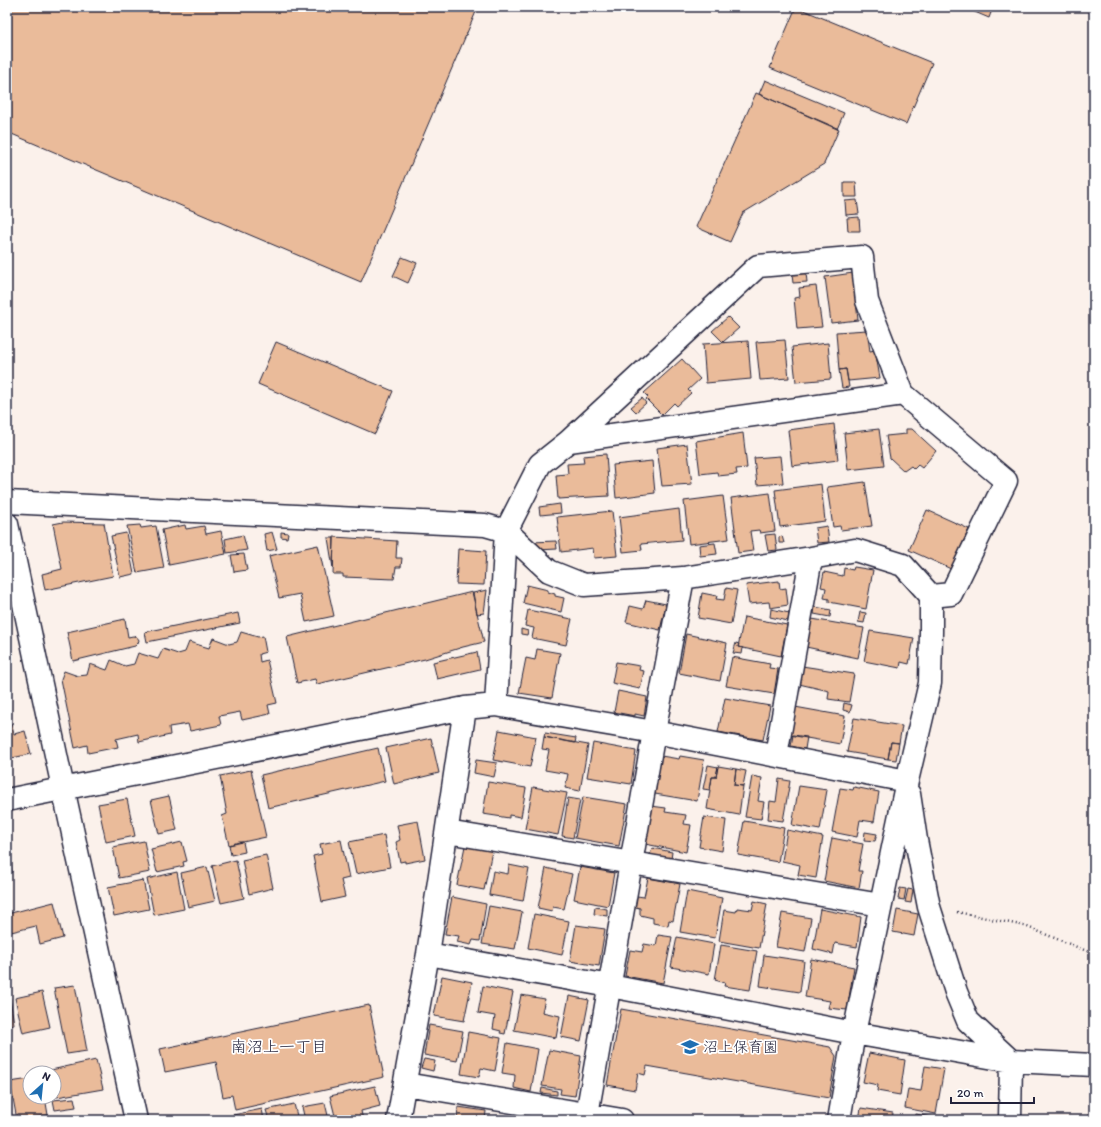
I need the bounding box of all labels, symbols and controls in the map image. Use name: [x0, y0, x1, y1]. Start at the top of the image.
district label: 南沼上一丁目: [231, 1037, 327, 1056]
school or university icon: 沼上保育園: [680, 1037, 700, 1057]
place label: 沼上保育園: [703, 1038, 778, 1056]
north arrow: [22, 1065, 62, 1105]
text: N: [40, 1069, 53, 1084]
scale bar: [951, 1079, 1034, 1105]
text: 20 m: [957, 1086, 984, 1100]

